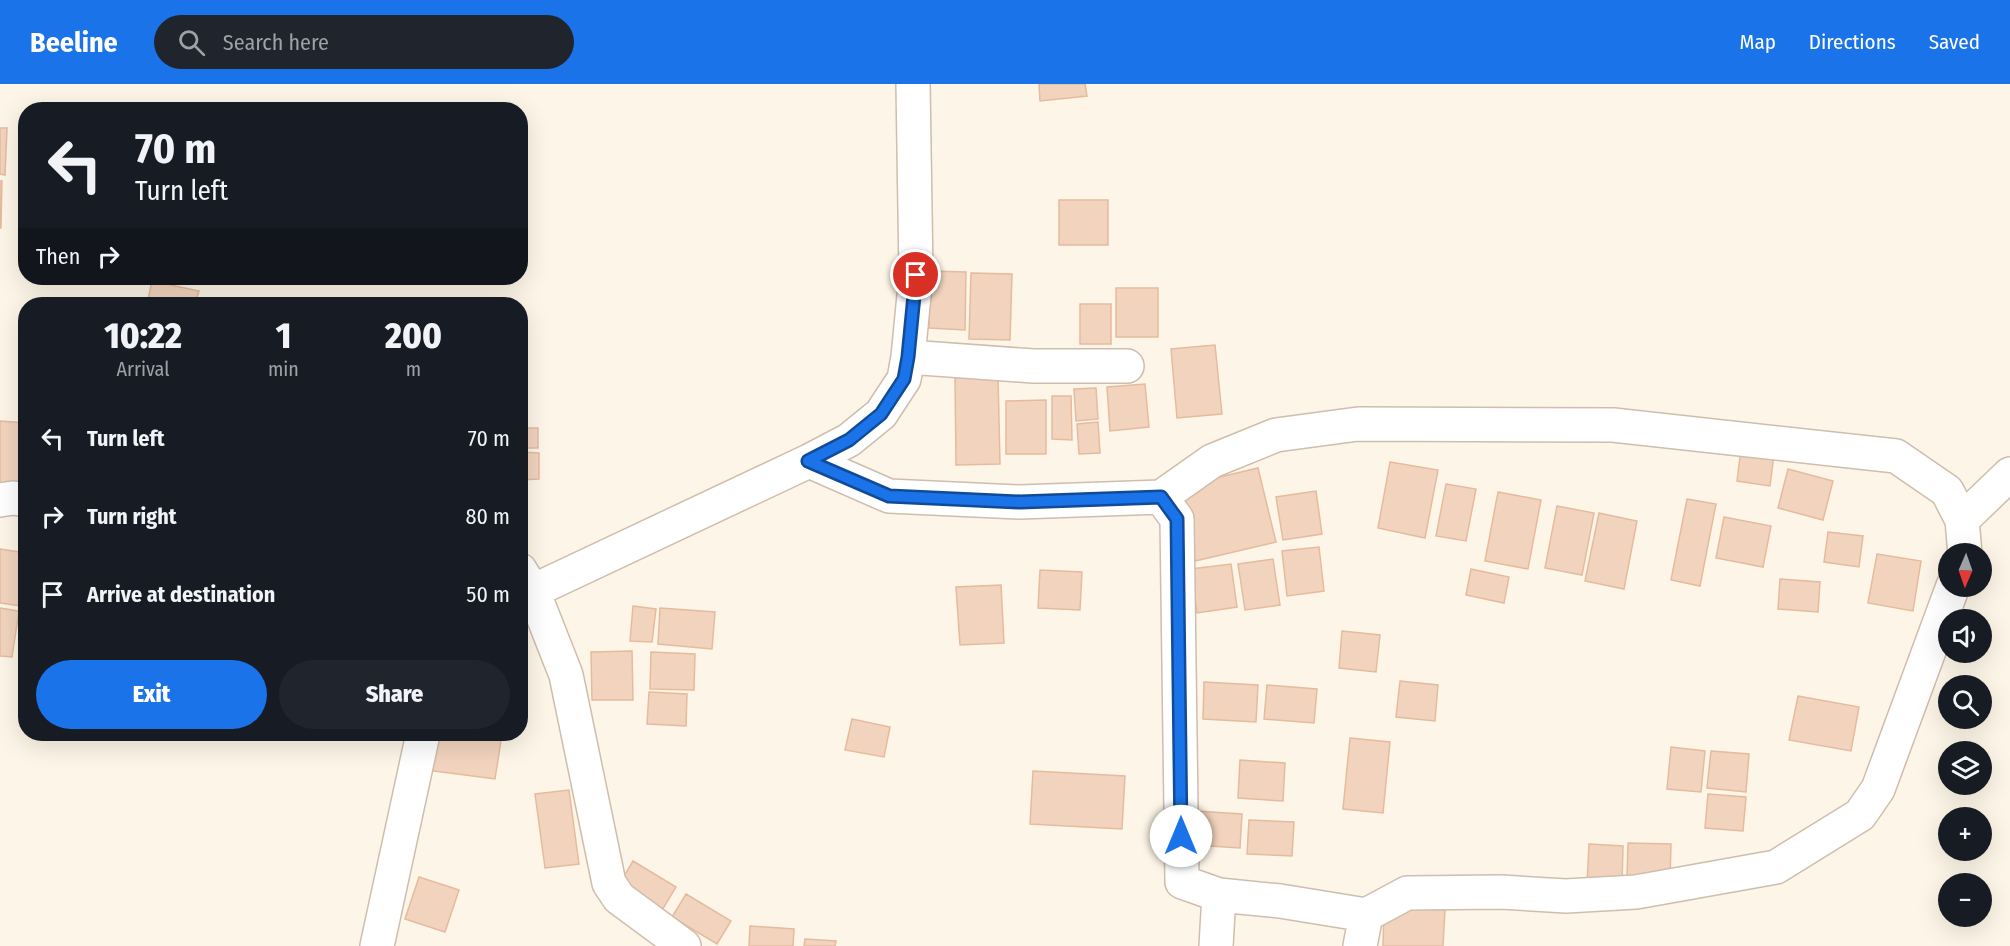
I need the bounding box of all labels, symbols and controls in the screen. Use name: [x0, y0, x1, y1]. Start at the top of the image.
search box: [154, 15, 574, 69]
text: Beeline: [30, 26, 118, 59]
icon: search: [175, 26, 208, 59]
text: Search here: [223, 29, 329, 56]
text: Map: [1739, 29, 1776, 55]
text: Directions: [1809, 29, 1896, 55]
text: Saved: [1929, 29, 1980, 55]
text: 70 m: [135, 124, 216, 174]
icon: left: [36, 126, 114, 204]
text: Turn left: [135, 175, 228, 207]
icon: right: [92, 240, 125, 273]
text: Then: [36, 243, 80, 270]
pin: [890, 249, 941, 300]
icon: arrive: [899, 258, 932, 291]
text: 10:22: [104, 314, 182, 358]
text: 1: [276, 314, 291, 358]
text: 200: [385, 314, 442, 358]
text: Arrival: [116, 357, 169, 381]
text: min: [268, 357, 299, 381]
text: m: [406, 357, 421, 381]
icon: left: [36, 422, 69, 455]
text: Turn left: [87, 425, 165, 452]
text: 70 m: [468, 425, 510, 452]
icon: right: [36, 500, 69, 533]
text: Turn right: [87, 503, 176, 530]
text: 80 m: [465, 503, 510, 530]
north arrow: [1938, 543, 1992, 597]
map controls: [1938, 543, 1992, 927]
icon: arrive: [36, 578, 69, 611]
text: Arrive at destination: [87, 581, 275, 608]
text: 50 m: [466, 581, 510, 608]
button: sound: [1938, 609, 1992, 663]
button: Exit: [36, 660, 267, 729]
button: Share: [279, 660, 510, 729]
button: search: [1938, 675, 1992, 729]
button: layers: [1938, 741, 1992, 795]
position arrow: [1149, 804, 1213, 868]
button: +: [1938, 807, 1992, 861]
button: −: [1938, 873, 1992, 927]

